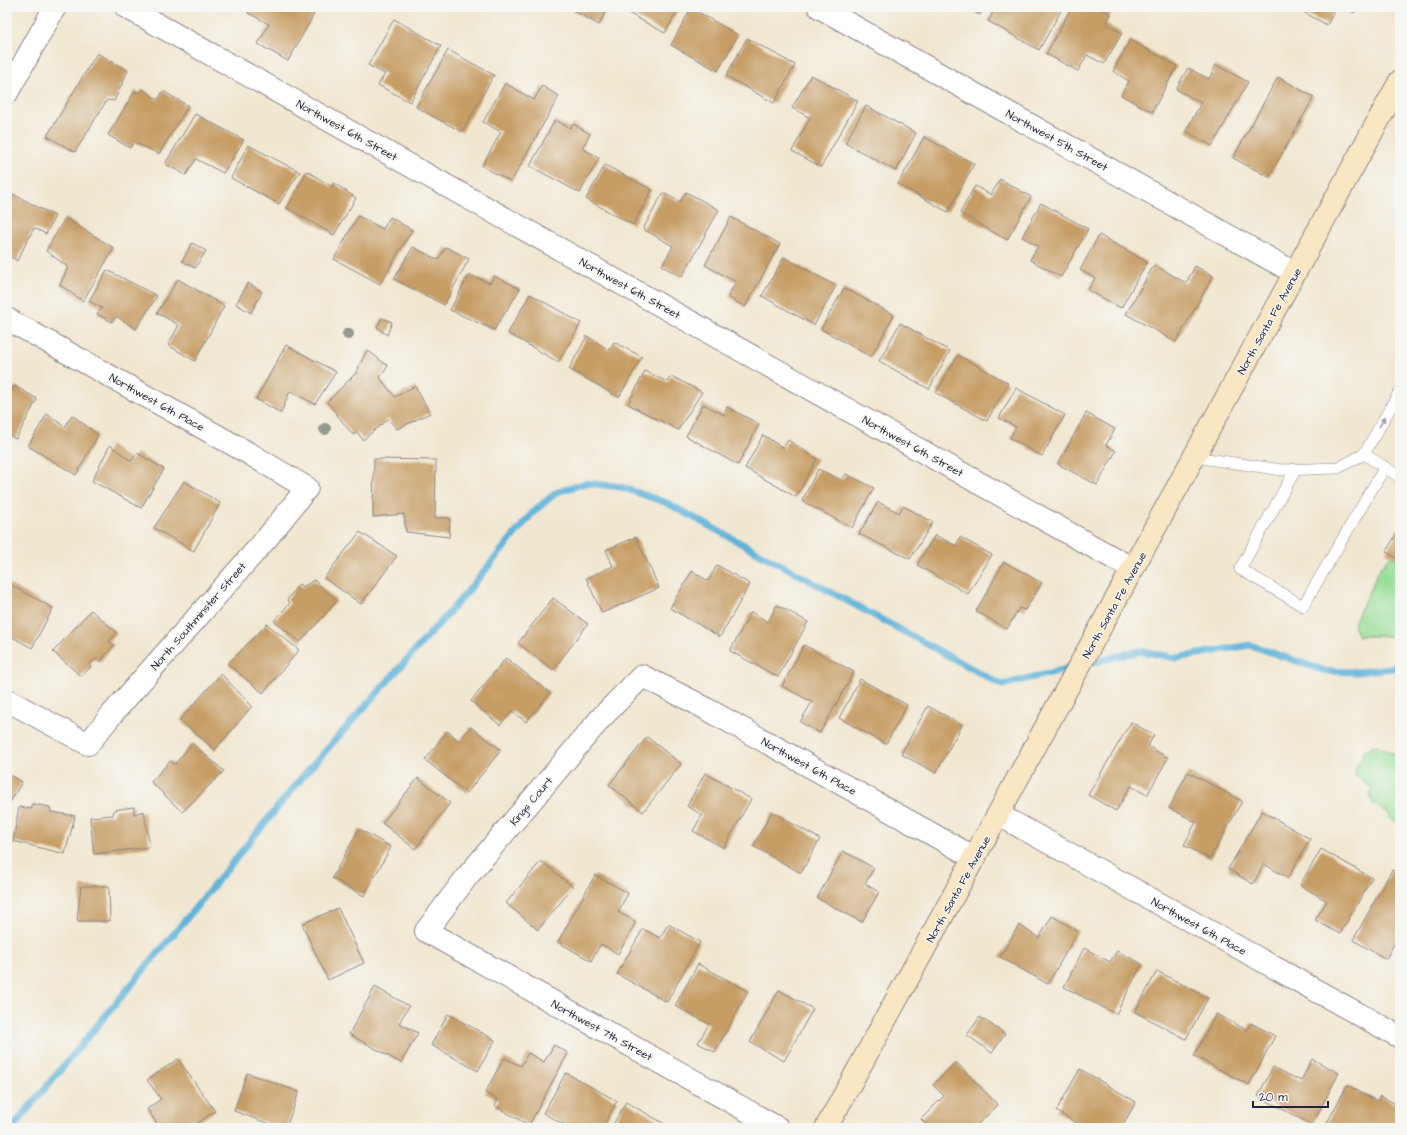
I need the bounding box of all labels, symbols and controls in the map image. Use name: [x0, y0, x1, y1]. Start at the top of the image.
street label: Northwest 6th Street: [294, 96, 400, 165]
street label: Northwest 5th Street: [1003, 106, 1111, 175]
street label: Northwest 6th Street: [577, 254, 683, 323]
street label: North Santa Fe Avenue: [1234, 265, 1305, 377]
street label: Northwest 6th Place: [106, 370, 207, 435]
street label: Northwest 6th Street: [860, 412, 966, 481]
one-way arrow: [1379, 417, 1386, 428]
street label: North Santa Fe Avenue: [1079, 549, 1150, 661]
street label: North Southminster Street: [147, 559, 250, 673]
street label: Northwest 6th Place: [758, 734, 859, 799]
street label: Kings Court: [507, 773, 557, 830]
street label: North Santa Fe Avenue: [923, 833, 994, 945]
street label: Northwest 6th Place: [1148, 894, 1249, 959]
street label: Northwest 7th Street: [549, 996, 655, 1065]
scale bar: [1253, 1083, 1328, 1109]
text: 20 m: [1259, 1089, 1288, 1106]

